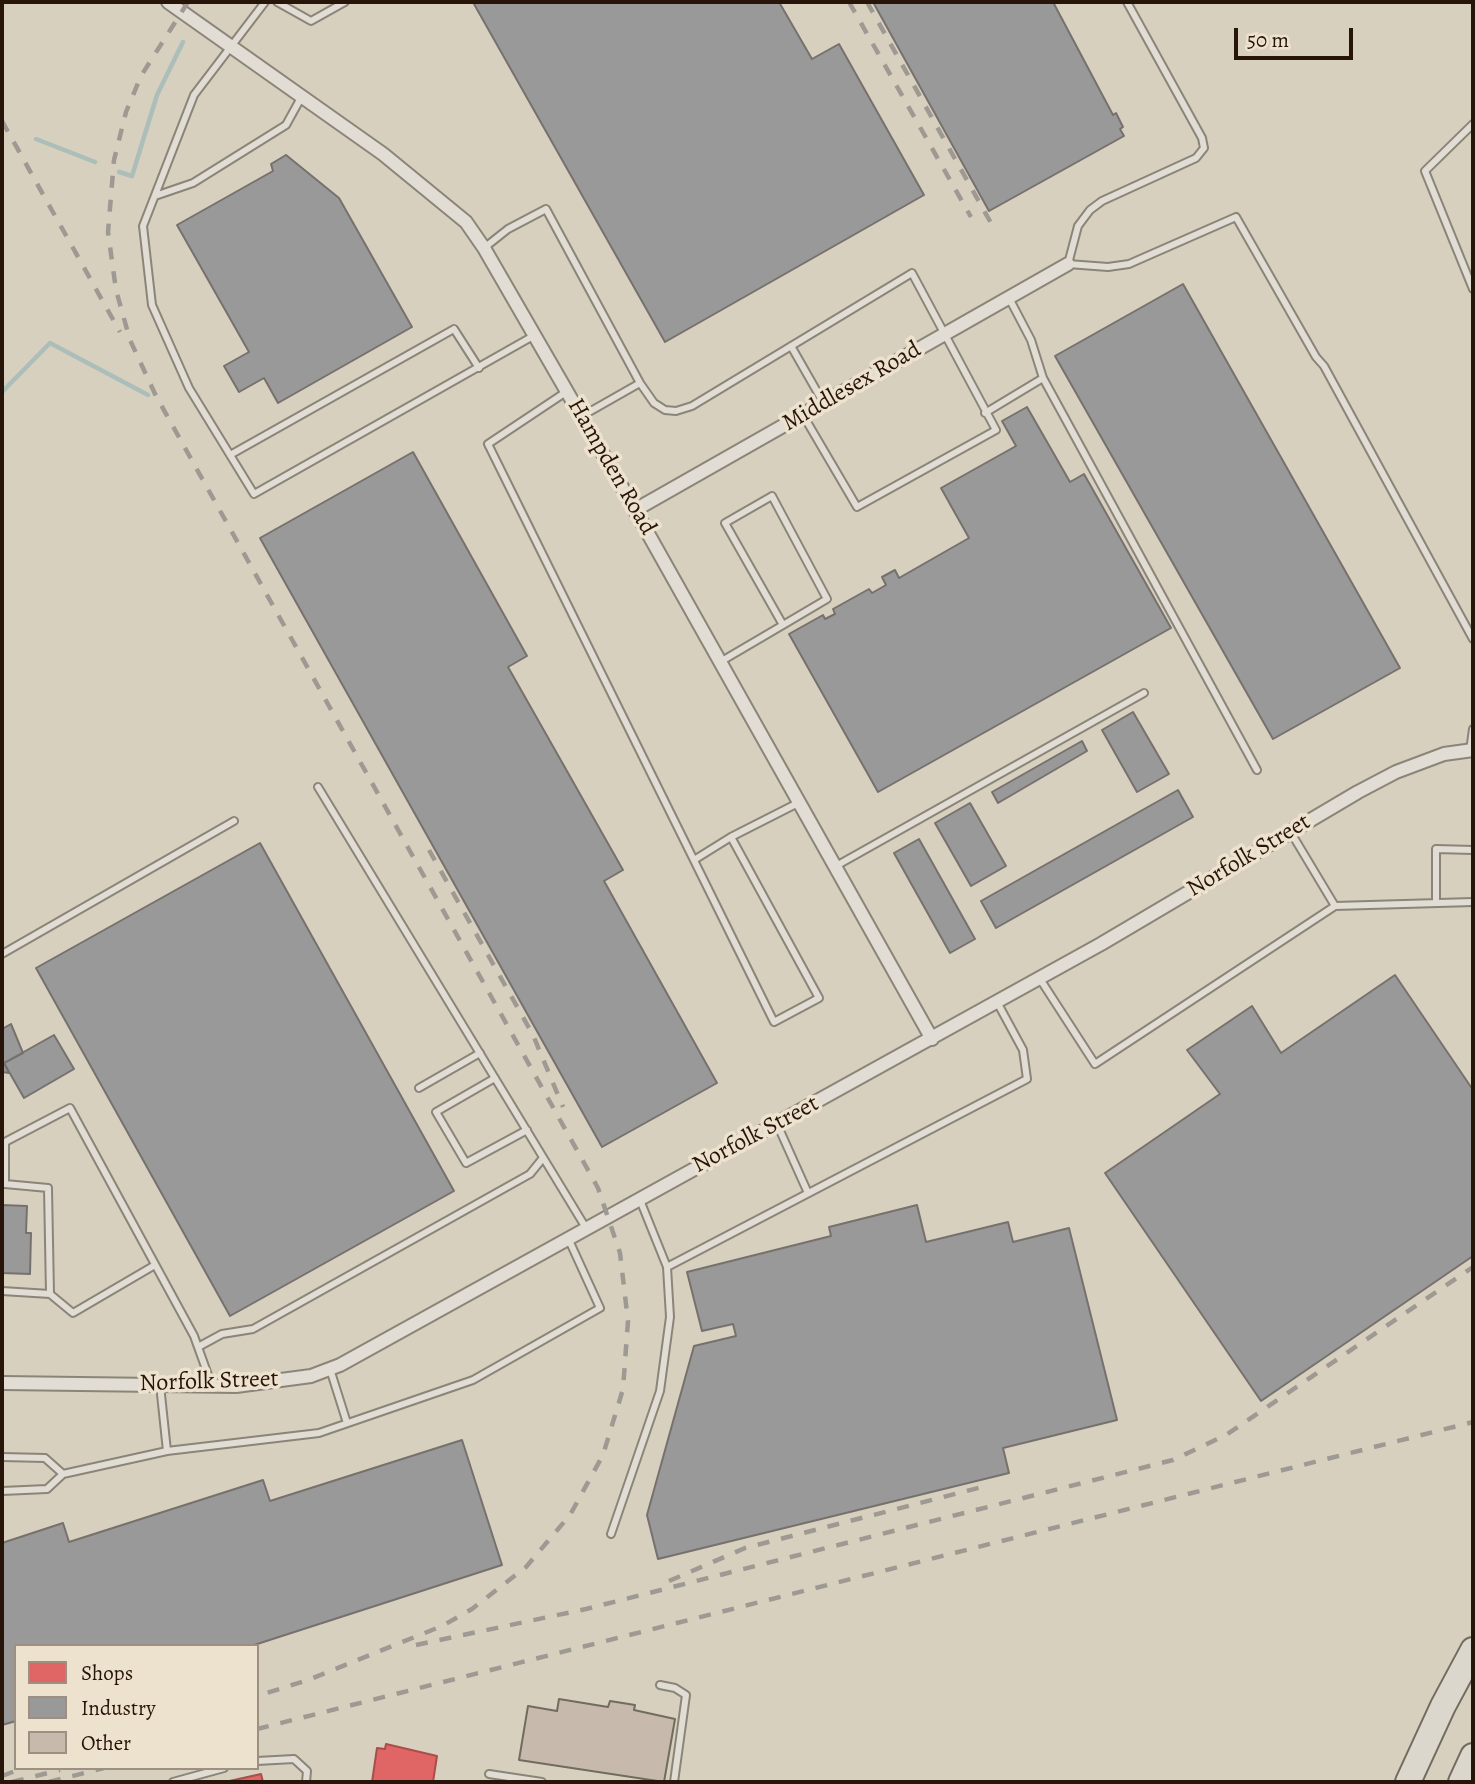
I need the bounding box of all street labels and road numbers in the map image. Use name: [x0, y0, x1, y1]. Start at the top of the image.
street label: Middlesex Road: [778, 336, 926, 438]
street label: Hampden Road: [560, 394, 662, 540]
street label: Norfolk Street: [1182, 808, 1316, 904]
street label: Norfolk Street: [688, 1090, 824, 1180]
street label: Norfolk Street: [139, 1365, 279, 1399]

